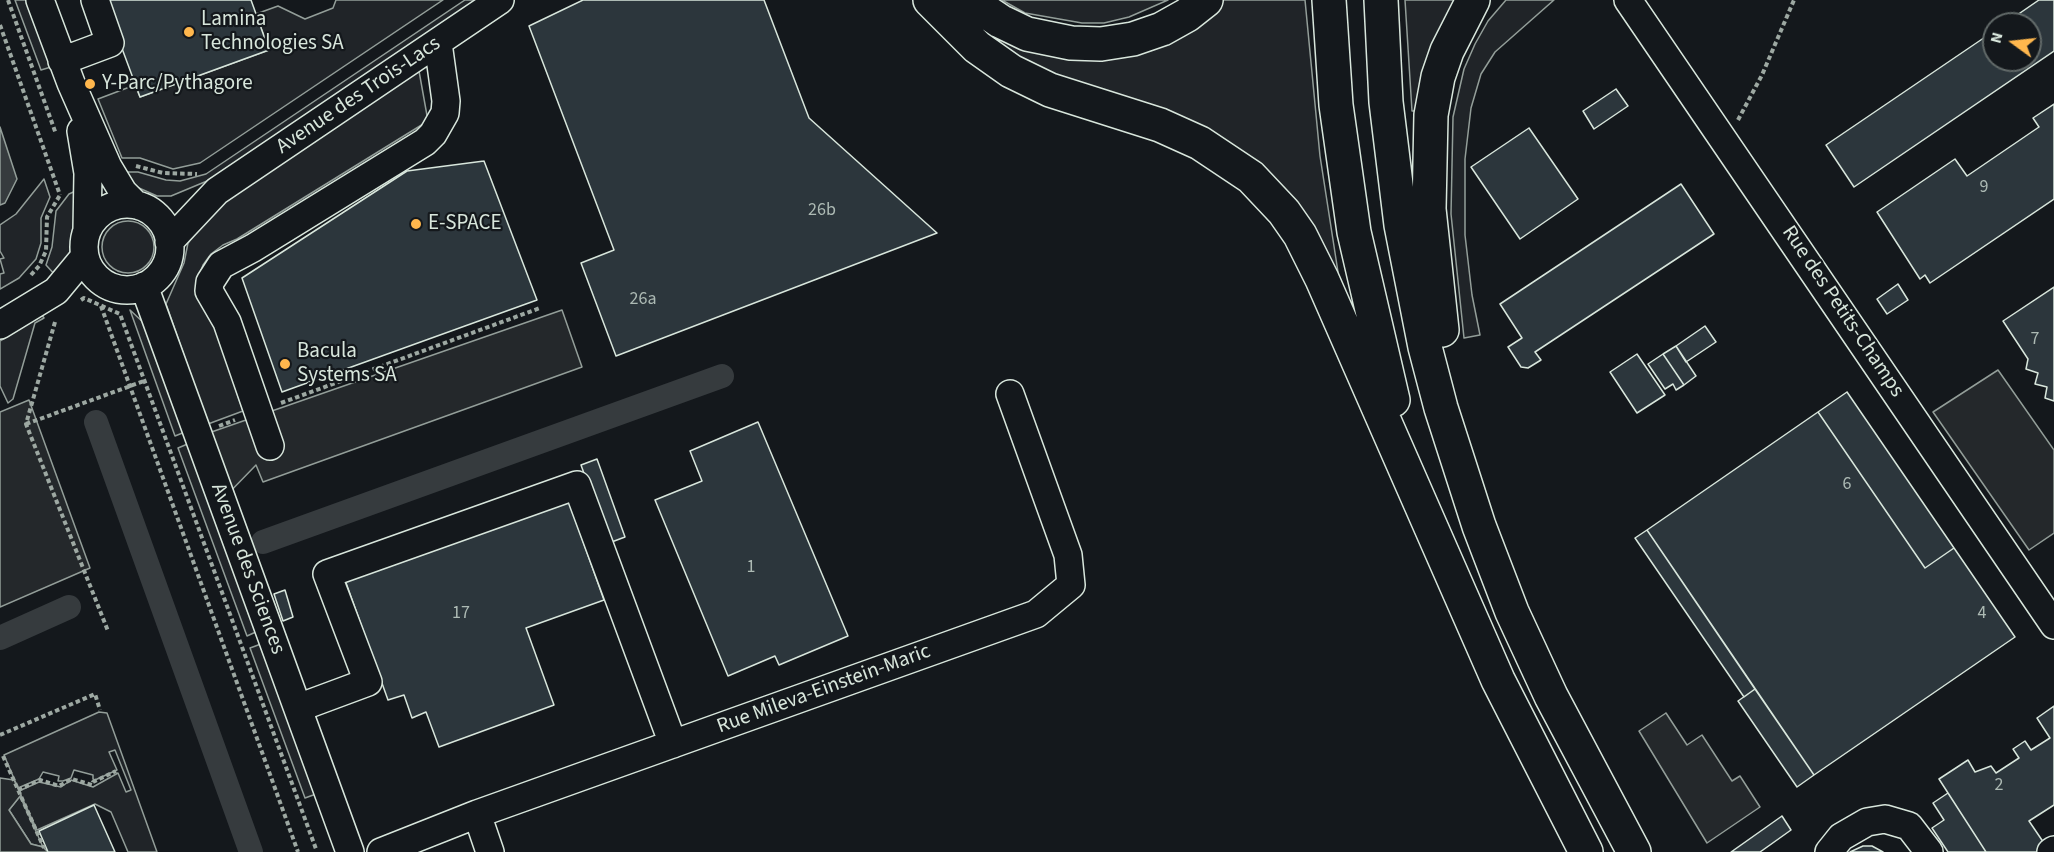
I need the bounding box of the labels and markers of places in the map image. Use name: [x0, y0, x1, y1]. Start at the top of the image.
place label: Lamina Technologies SA: [201, 7, 344, 57]
marker: Lamina Technologies SA: [182, 25, 196, 39]
place label: Y-Parc/Pythagore: [102, 71, 253, 97]
marker: Y-Parc/Pythagore: [83, 77, 97, 91]
place label: E-SPACE: [428, 211, 502, 237]
marker: E-SPACE: [409, 217, 423, 231]
place label: Bacula Systems SA: [297, 339, 397, 389]
marker: Bacula Systems SA: [278, 357, 292, 371]

